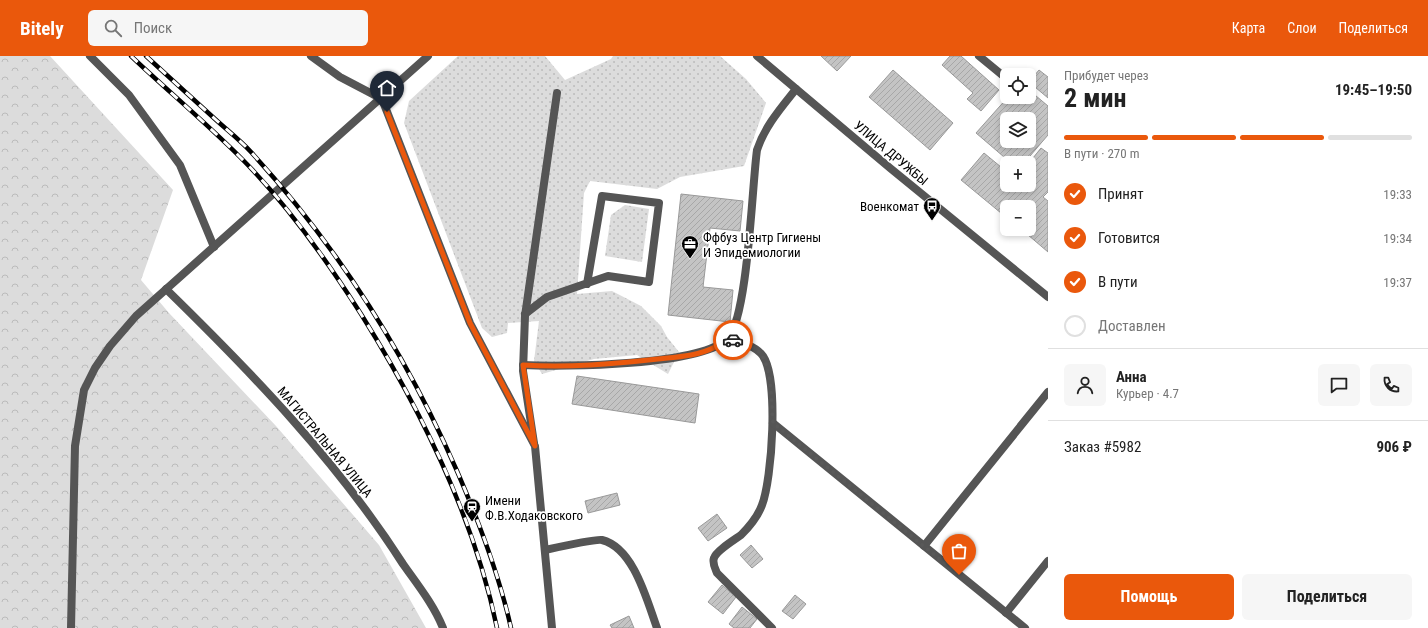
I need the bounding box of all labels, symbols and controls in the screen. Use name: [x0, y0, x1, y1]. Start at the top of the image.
search box: [88, 10, 368, 46]
text: Bitely: [20, 17, 64, 40]
icon: search: [102, 17, 124, 39]
text: Поиск: [134, 19, 172, 37]
text: Карта: [1232, 20, 1265, 36]
text: Слои: [1287, 20, 1317, 36]
text: Поделиться: [1339, 20, 1408, 36]
map controls: [1000, 68, 1036, 236]
button: locate: [1000, 68, 1036, 104]
text: Прибудет через: [1064, 68, 1149, 83]
pin: [370, 71, 404, 112]
icon: home: [376, 77, 398, 99]
text: 19:45–19:50: [1335, 81, 1412, 99]
text: 2 мин: [1064, 83, 1126, 113]
button: layers: [1000, 112, 1036, 148]
street label: УЛИЦА ДРУЖБЫ: [851, 118, 931, 188]
text: В пути · 270 m: [1064, 146, 1139, 161]
button: +: [1000, 156, 1036, 192]
icon: check: [1064, 183, 1086, 205]
text: Принят: [1098, 185, 1144, 203]
text: 19:33: [1383, 187, 1412, 202]
bus stop icon: Военкомат: [922, 196, 942, 221]
place label: Военкомат: [860, 199, 919, 214]
button: −: [1000, 200, 1036, 236]
icon: check: [1064, 227, 1086, 249]
text: Готовится: [1098, 229, 1160, 247]
place label: Ффбуз Центр Гигиены И Эпидемиологии: [703, 230, 821, 260]
text: 19:34: [1383, 231, 1412, 246]
office icon: Ффбуз Центр Гигиены И Эпидемиологии: [680, 234, 700, 259]
icon: check: [1064, 271, 1086, 293]
text: В пути: [1098, 273, 1138, 291]
text: 19:37: [1383, 275, 1412, 290]
text: Доставлен: [1098, 317, 1166, 335]
courier: [713, 320, 753, 360]
icon: car: [722, 329, 744, 351]
button: person: [1064, 364, 1106, 406]
button: chat: [1318, 364, 1360, 406]
button: phone: [1370, 364, 1412, 406]
text: Анна: [1116, 368, 1147, 386]
street label: МАГИСТРАЛЬНАЯ УЛИЦА: [274, 384, 376, 501]
text: Курьер · 4.7: [1116, 386, 1179, 401]
text: Заказ #5982: [1064, 438, 1141, 456]
text: 906 ₽: [1376, 438, 1412, 456]
place label: Имени Ф.В.Ходаковского: [485, 493, 583, 523]
station icon: Имени Ф.В.Ходаковского: [462, 497, 482, 522]
pin: [942, 534, 976, 575]
icon: bag: [948, 540, 970, 562]
button: Помощь: [1064, 574, 1234, 620]
button: Поделиться: [1242, 574, 1412, 620]

